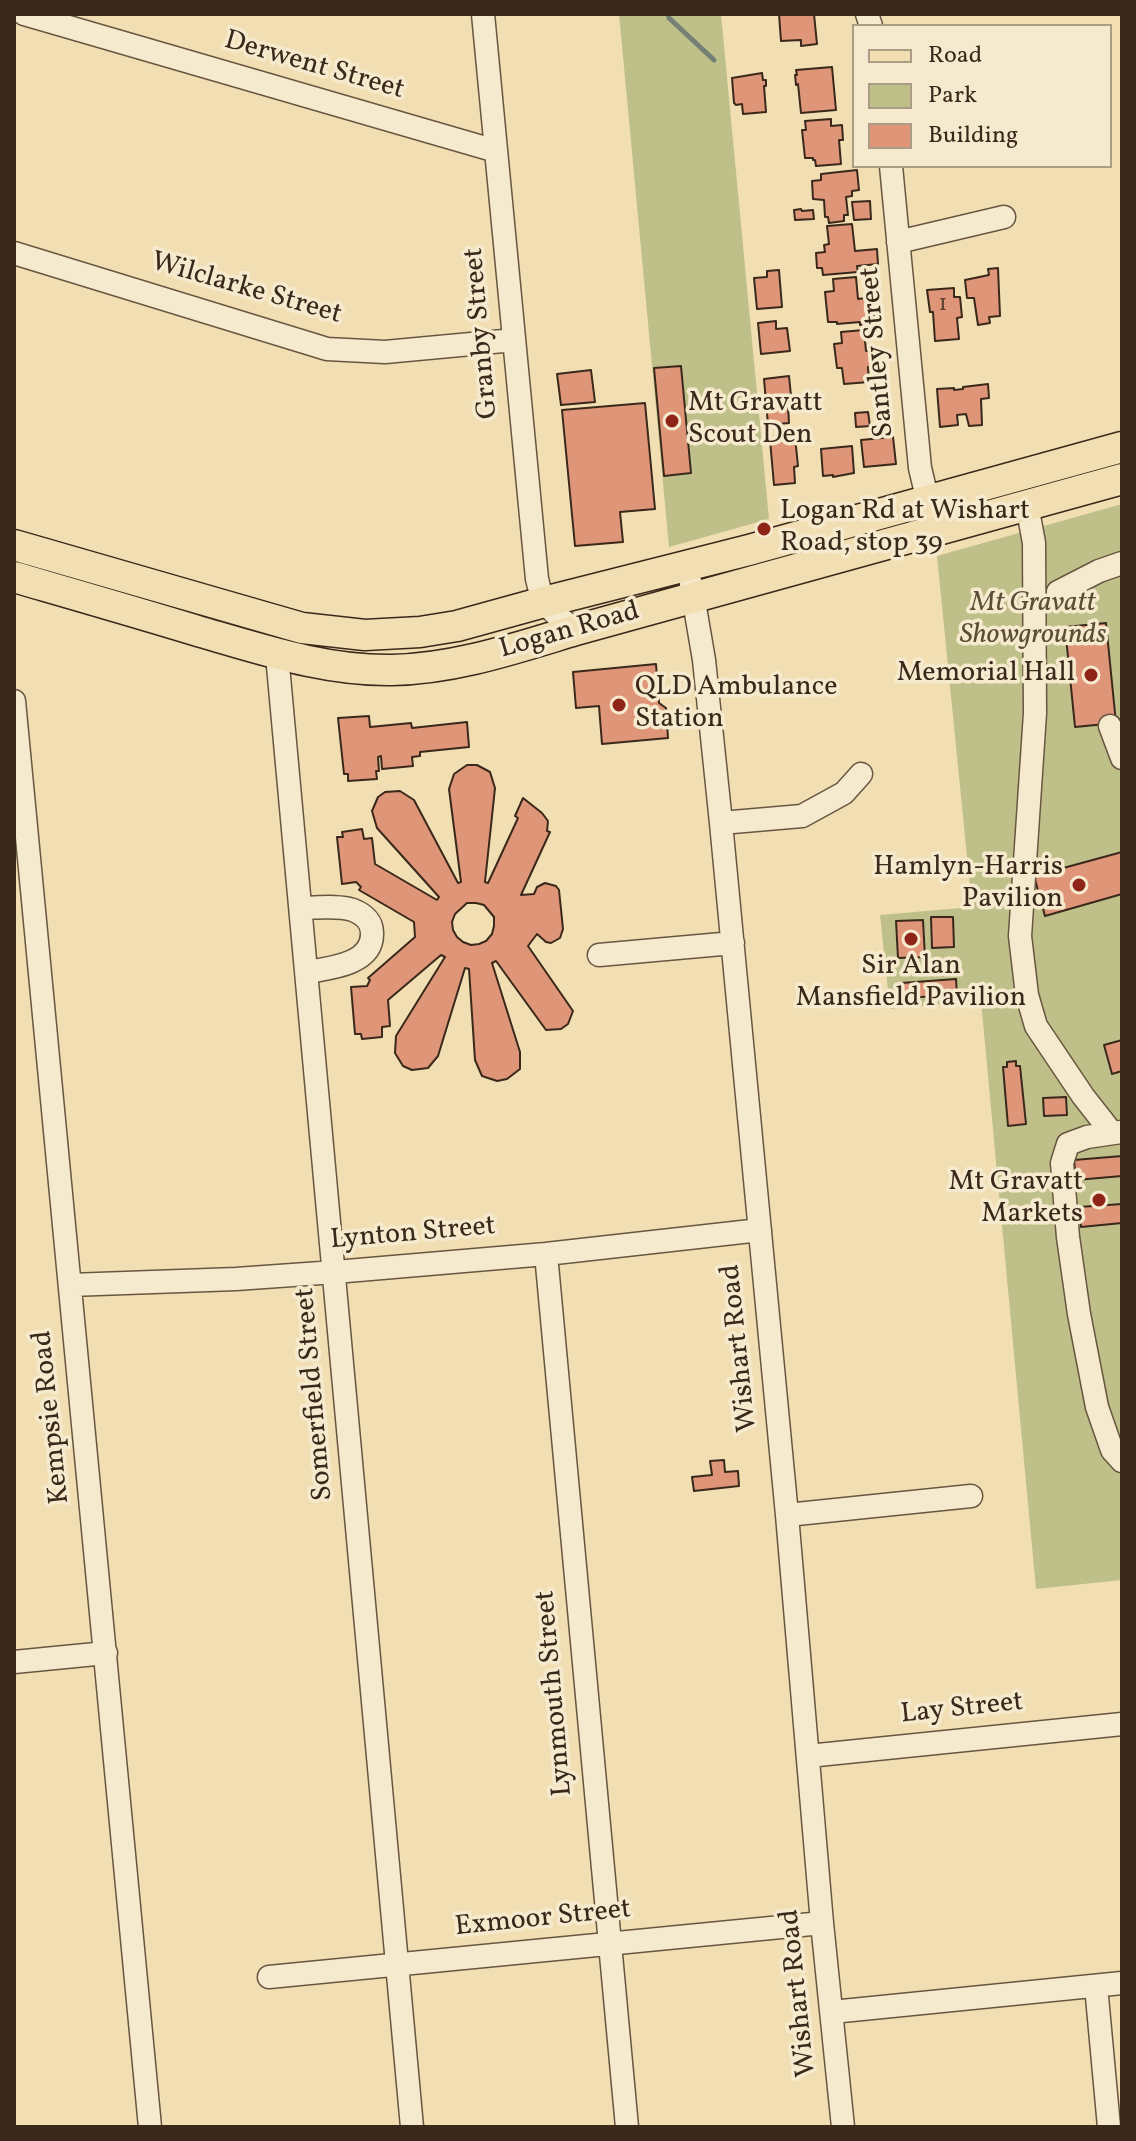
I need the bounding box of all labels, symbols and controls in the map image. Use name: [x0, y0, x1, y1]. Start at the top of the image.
legend: [852, 24, 1112, 168]
street label: Derwent Street: [220, 25, 408, 109]
text: Road: [928, 39, 982, 73]
text: Park: [928, 79, 977, 113]
text: Building: [928, 119, 1018, 153]
street label: Granby Street: [459, 246, 507, 420]
street label: Wilclarke Street: [147, 247, 345, 333]
street label: Santley Street: [855, 265, 903, 439]
house number: 1: [938, 292, 948, 320]
place label: Mt Gravatt Scout Den: [688, 388, 822, 454]
marker: Mt Gravatt Scout Den: [663, 412, 681, 430]
place label: Logan Rd at Wishart Road, stop 39: [780, 496, 1030, 562]
marker: Logan Rd at Wishart Road, stop 39: [755, 520, 773, 538]
park label: Mt Gravatt Showgrounds: [960, 588, 1106, 654]
street label: Logan Road: [496, 596, 644, 668]
place label: Memorial Hall: [897, 658, 1075, 692]
marker: Memorial Hall: [1082, 666, 1100, 684]
place label: QLD Ambulance Station: [635, 672, 838, 738]
marker: QLD Ambulance Station: [610, 696, 628, 714]
place label: Hamlyn-Harris Pavilion: [873, 852, 1063, 918]
marker: Hamlyn-Harris Pavilion: [1070, 876, 1088, 894]
marker: Sir Alan Mansfield Pavilion: [902, 930, 920, 948]
place label: Sir Alan Mansfield Pavilion: [796, 951, 1026, 1017]
place label: Mt Gravatt Markets: [949, 1167, 1083, 1233]
marker: Mt Gravatt Markets: [1090, 1191, 1108, 1209]
street label: Lynton Street: [329, 1211, 497, 1259]
street label: Wishart Road: [715, 1262, 767, 1434]
street label: Somerfield Street: [290, 1286, 342, 1502]
street label: Kempsie Road: [27, 1328, 79, 1506]
street label: Lynmouth Street: [530, 1589, 582, 1797]
street label: Lay Street: [899, 1687, 1025, 1733]
street label: Exmoor Street: [453, 1894, 633, 1946]
street label: Wishart Road: [774, 1907, 826, 2079]

